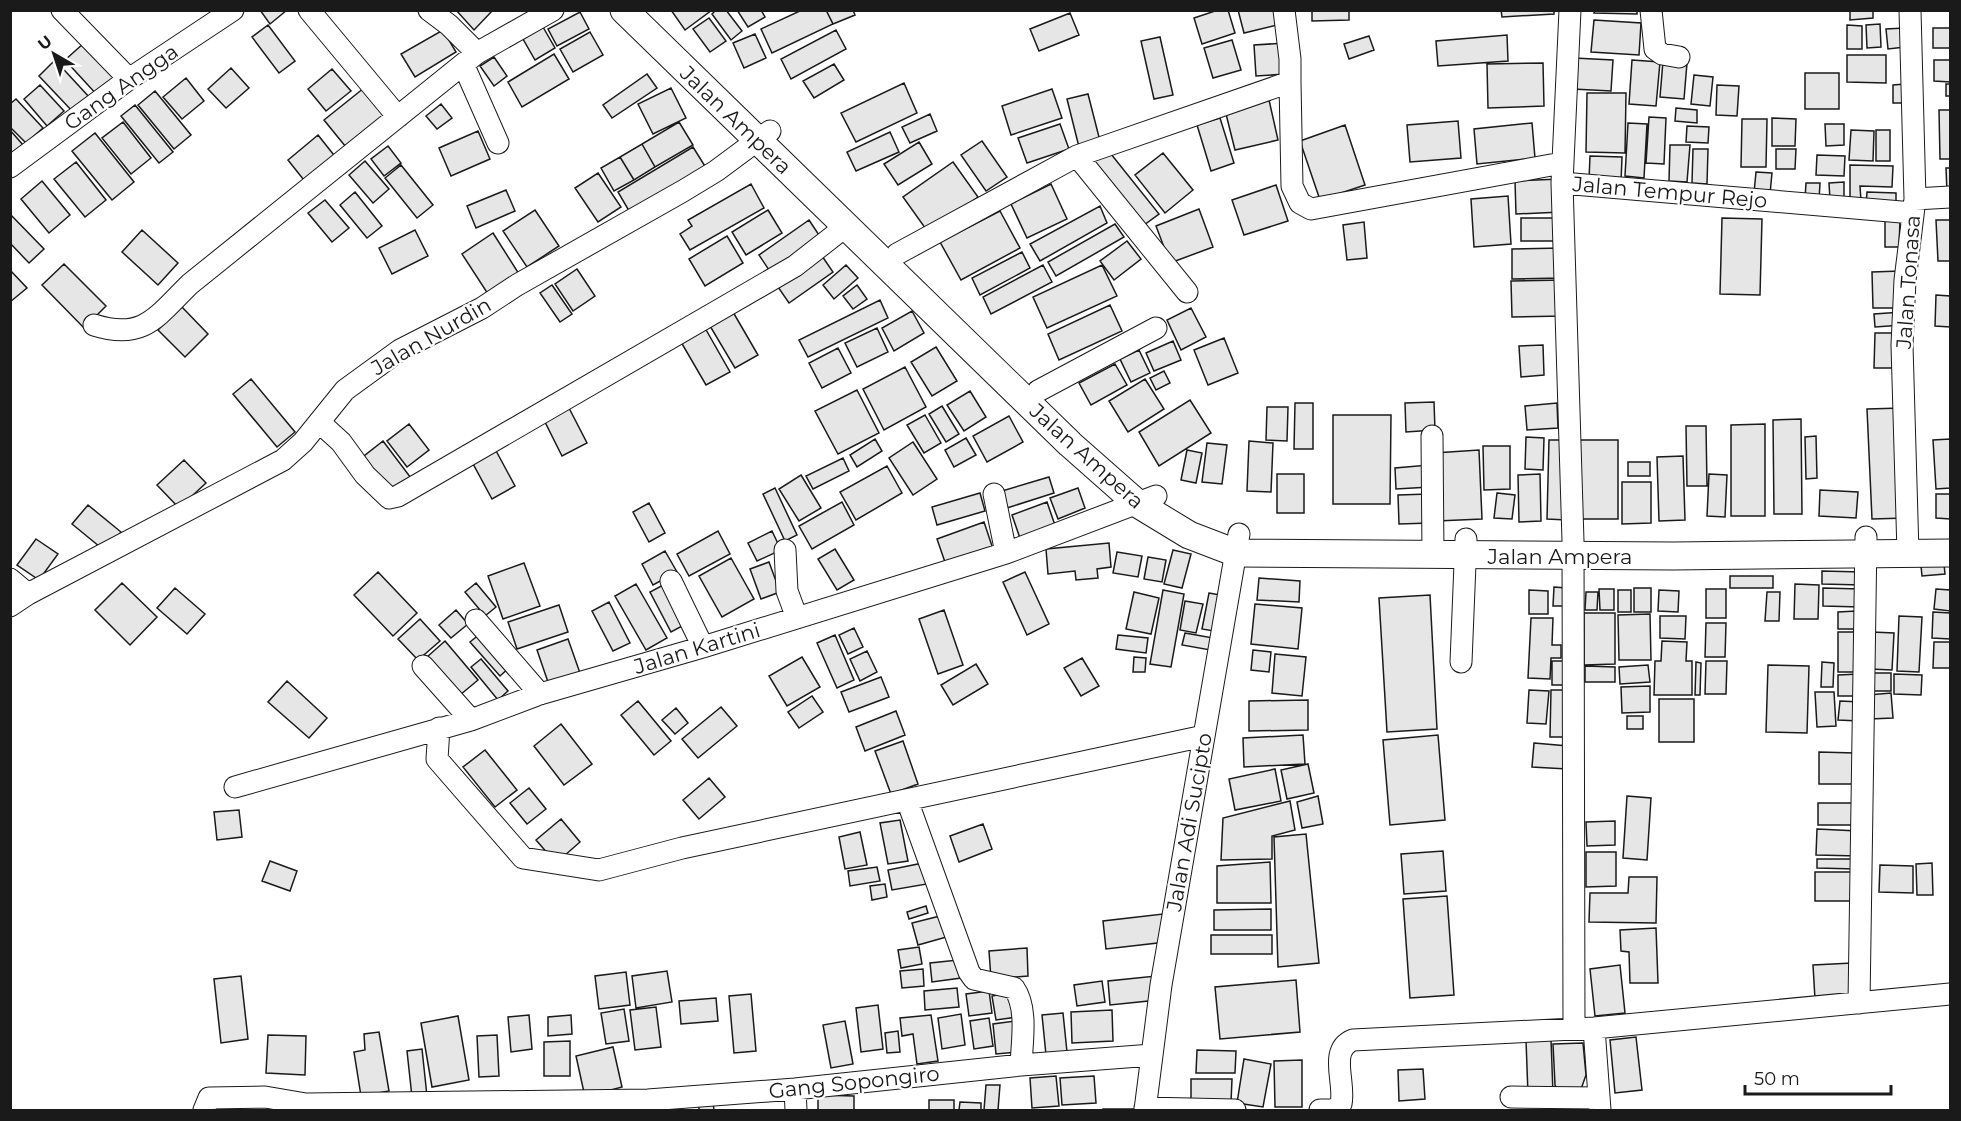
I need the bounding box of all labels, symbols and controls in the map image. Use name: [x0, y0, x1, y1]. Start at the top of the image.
north arrow: [24, 24, 84, 84]
text: U: [34, 31, 56, 54]
street label: Gang Angga: [59, 39, 183, 135]
street label: Jalan Ampera: [674, 60, 797, 179]
street label: Jalan Tempur Rejo: [1571, 171, 1768, 213]
street label: Jalan Tonasa: [1891, 214, 1925, 351]
street label: Jalan Nurdin: [366, 292, 495, 381]
street label: Jalan Ampera: [1024, 398, 1149, 514]
street label: Jalan Ampera: [1487, 544, 1632, 569]
street label: Jalan Kartini: [630, 617, 763, 679]
street label: Jalan Adi Sucipto: [1161, 731, 1217, 914]
scale bar: [1745, 1058, 1890, 1096]
street label: Gang Sopongiro: [767, 1061, 941, 1103]
text: 50 m: [1754, 1068, 1800, 1090]

